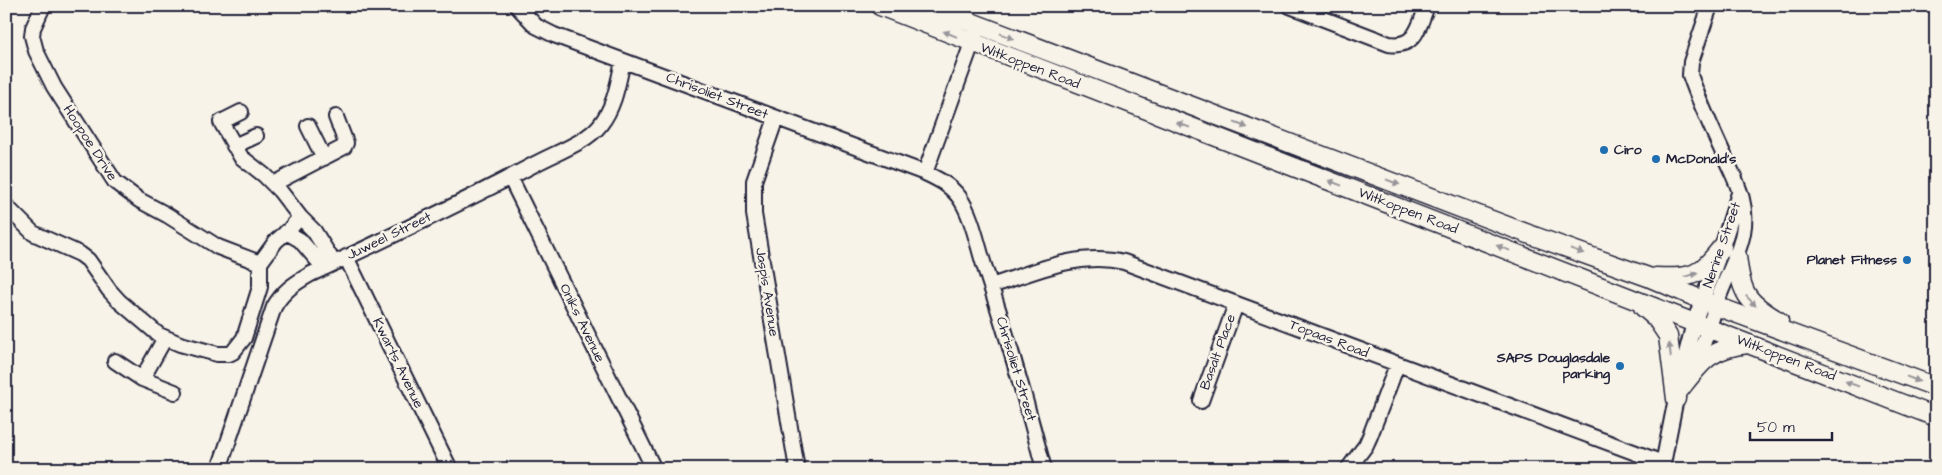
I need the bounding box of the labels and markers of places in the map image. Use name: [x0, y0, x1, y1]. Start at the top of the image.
place label: Ciro: [1614, 140, 1642, 160]
marker: Ciro: [1598, 144, 1610, 156]
place label: McDonald's: [1666, 149, 1736, 169]
marker: McDonald's: [1650, 153, 1662, 165]
place label: Planet Fitness: [1807, 250, 1897, 270]
marker: Planet Fitness: [1901, 254, 1913, 266]
place label: SAPS Douglasdale parking: [1496, 348, 1611, 385]
marker: SAPS Douglasdale parking: [1614, 360, 1626, 372]

